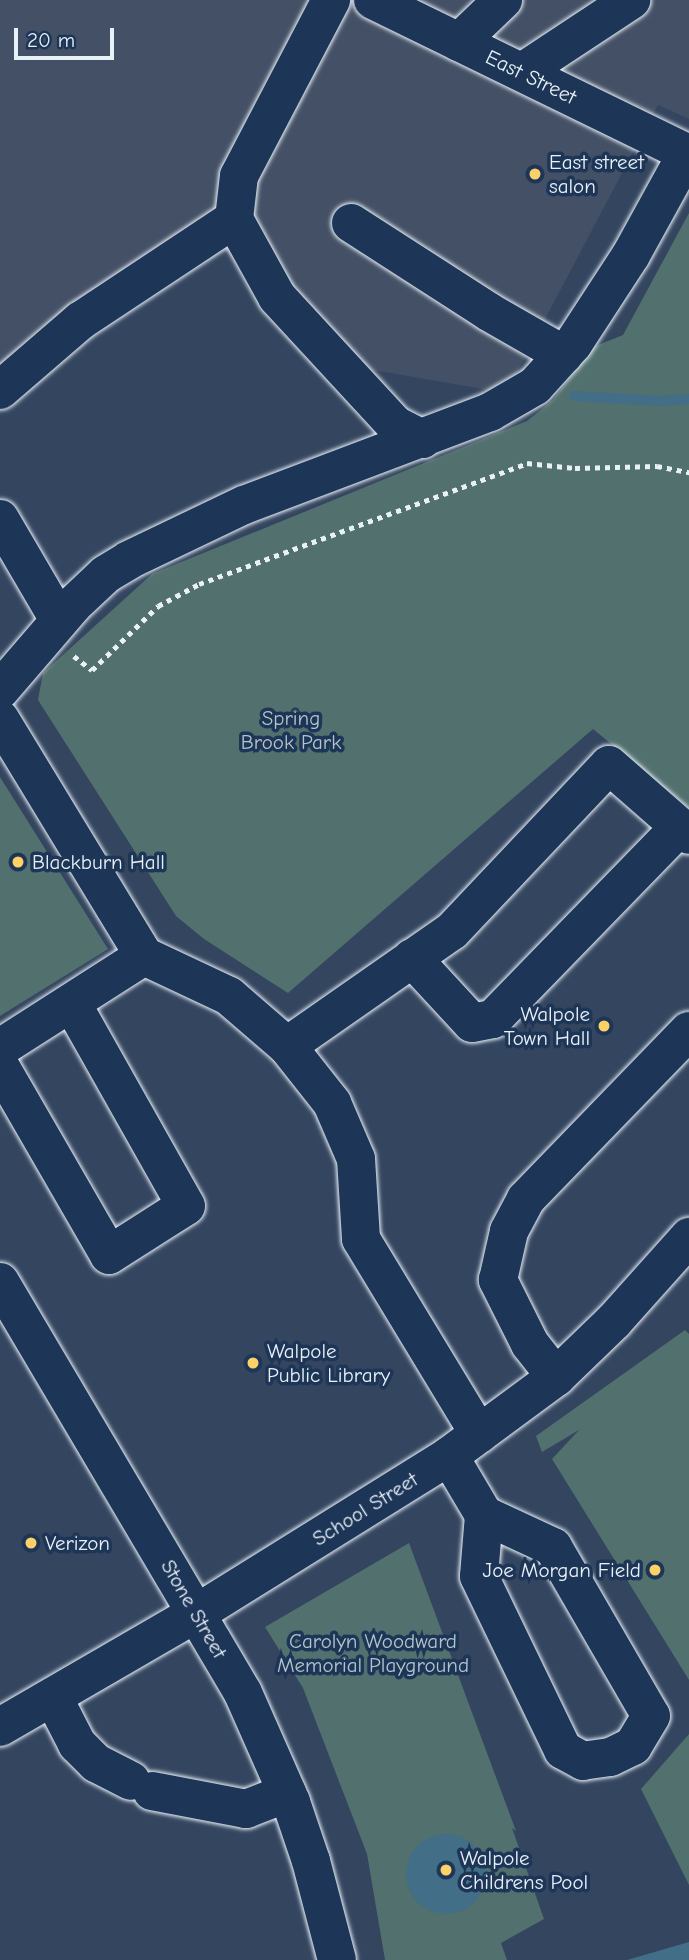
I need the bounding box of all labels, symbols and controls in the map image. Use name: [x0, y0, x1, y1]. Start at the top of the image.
scale bar: [18, 14, 117, 58]
text: 20 m: [27, 28, 75, 52]
street label: East Street: [482, 44, 580, 110]
place label: East street salon: [549, 149, 644, 199]
marker: East street salon: [527, 166, 543, 182]
park label: Spring Brook Park: [241, 705, 341, 755]
place label: Blackburn Hall: [32, 849, 165, 875]
marker: Blackburn Hall: [10, 854, 26, 870]
place label: Walpole Town Hall: [504, 1001, 590, 1051]
marker: Walpole Town Hall: [596, 1018, 612, 1034]
place label: Walpole Public Library: [267, 1338, 390, 1388]
marker: Walpole Public Library: [245, 1355, 261, 1371]
street label: School Street: [308, 1467, 422, 1551]
place label: Verizon: [45, 1530, 110, 1556]
marker: Verizon: [23, 1535, 39, 1551]
street label: Stone Street: [156, 1555, 232, 1663]
place label: Joe Morgan Field: [483, 1557, 641, 1583]
marker: Joe Morgan Field: [647, 1562, 663, 1578]
park label: Carolyn Woodward Memorial Playground: [277, 1628, 469, 1678]
place label: Walpole Childrens Pool: [460, 1845, 588, 1895]
marker: Walpole Childrens Pool: [438, 1862, 454, 1878]

